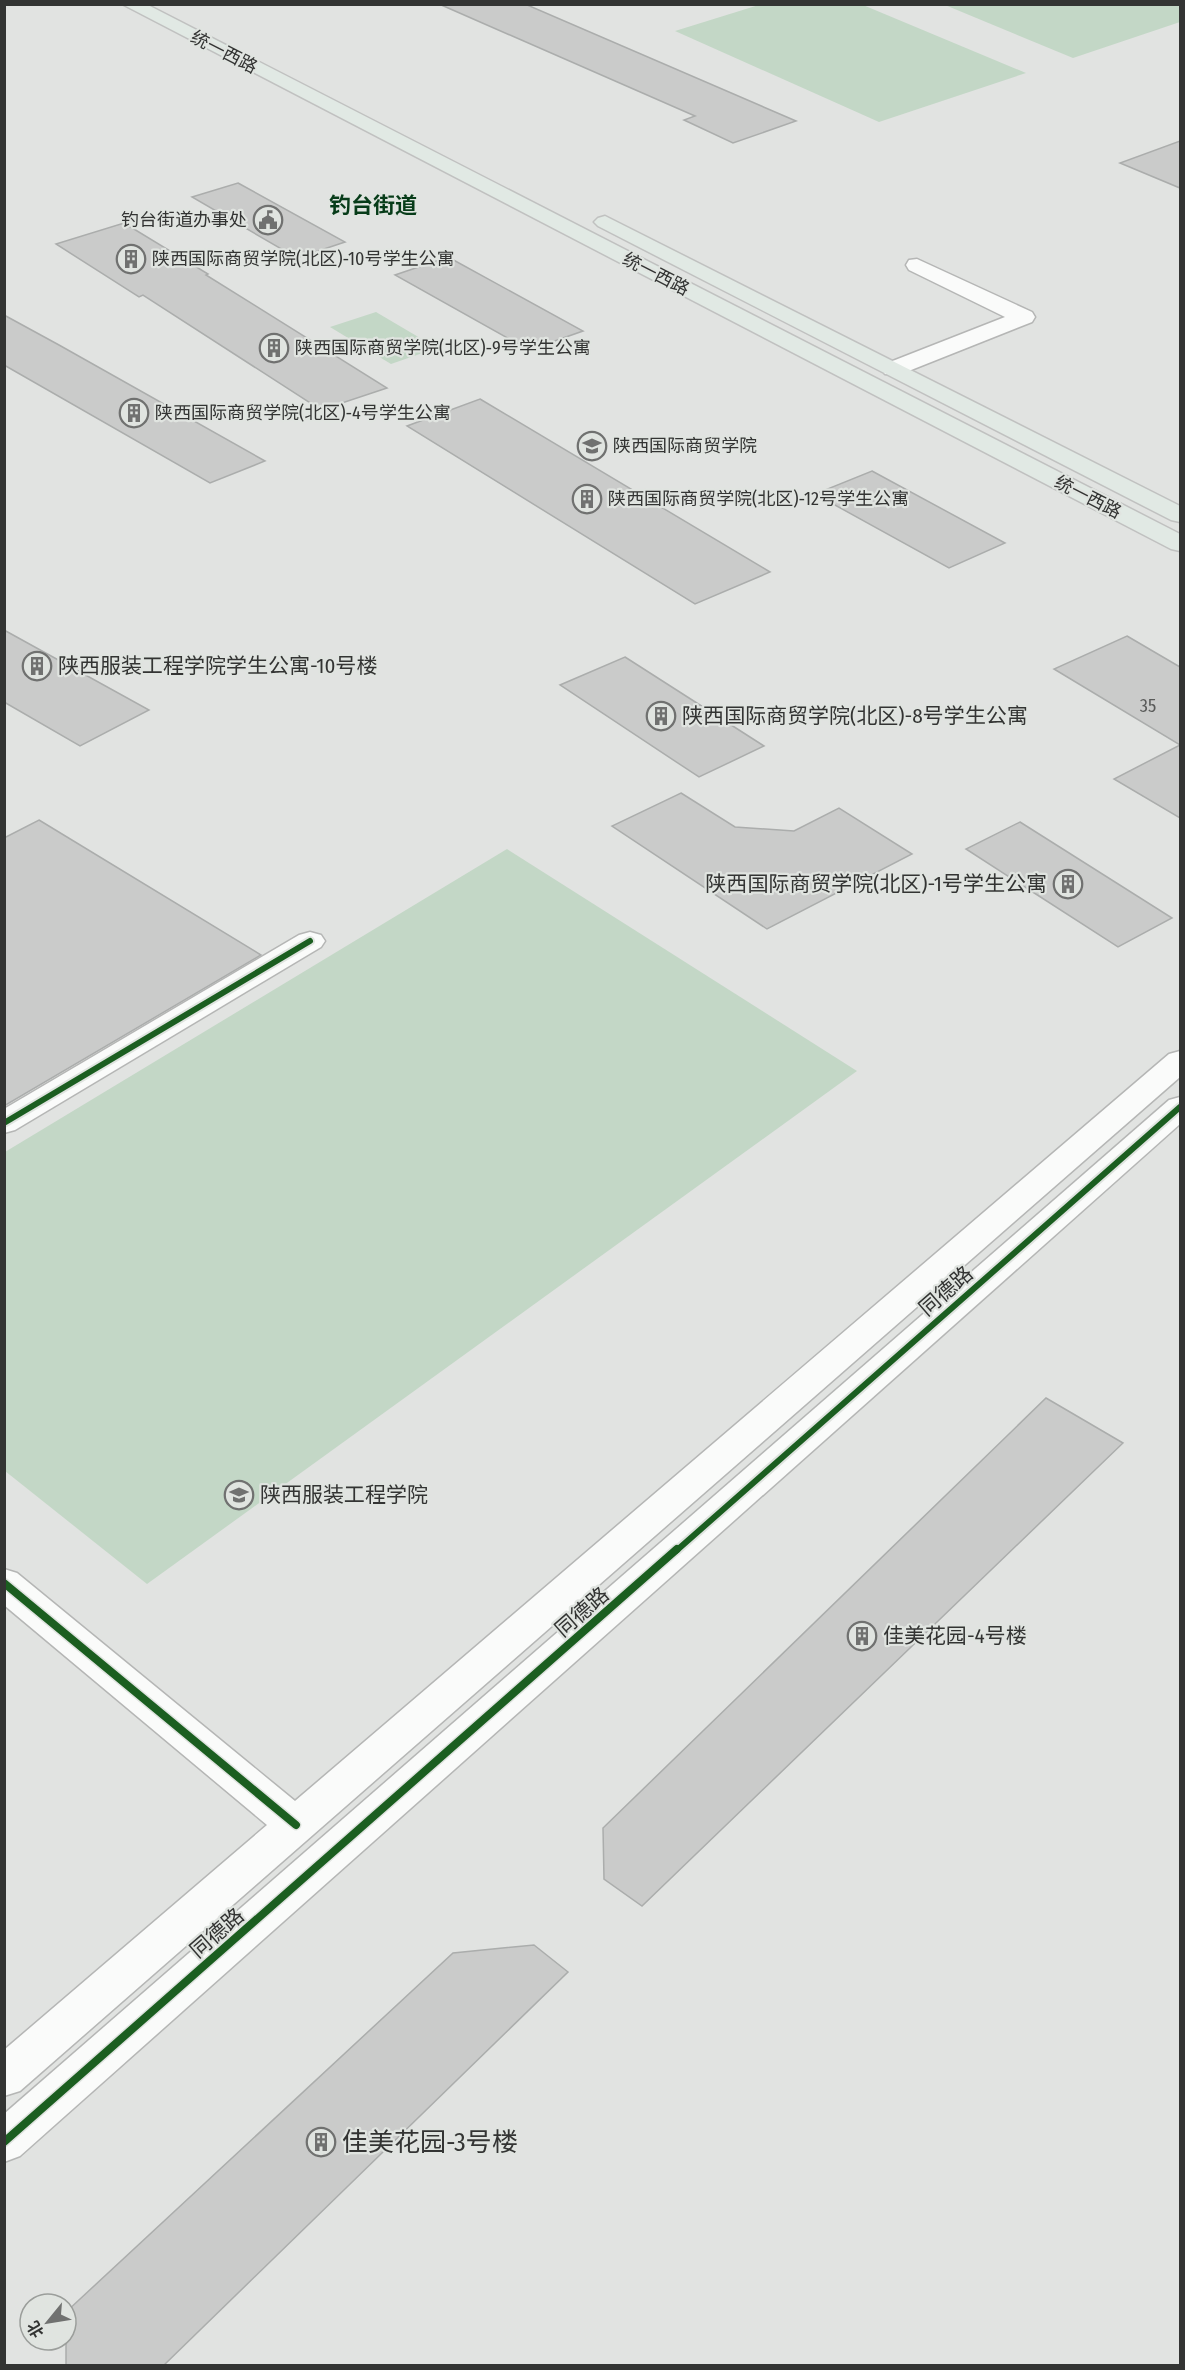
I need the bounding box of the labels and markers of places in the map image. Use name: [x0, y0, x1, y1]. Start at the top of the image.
public building icon: 钓台街道办事处: [252, 204, 284, 236]
place label: 钓台街道办事处: [121, 209, 247, 231]
building icon: 陕西国际商贸学院(北区)-10号学生公寓: [115, 243, 147, 275]
place label: 陕西国际商贸学院(北区)-10号学生公寓: [152, 248, 454, 270]
building icon: 陕西国际商贸学院(北区)-9号学生公寓: [258, 332, 290, 364]
place label: 陕西国际商贸学院(北区)-9号学生公寓: [295, 337, 591, 359]
building icon: 陕西国际商贸学院(北区)-4号学生公寓: [118, 397, 150, 429]
place label: 陕西国际商贸学院(北区)-4号学生公寓: [155, 402, 451, 424]
school or university icon: 陕西国际商贸学院: [576, 430, 608, 462]
place label: 陕西国际商贸学院: [613, 435, 757, 457]
building icon: 陕西国际商贸学院(北区)-12号学生公寓: [571, 483, 603, 515]
place label: 陕西国际商贸学院(北区)-12号学生公寓: [608, 488, 909, 510]
building icon: 陕西服装工程学院学生公寓-10号楼: [21, 650, 53, 682]
place label: 陕西服装工程学院学生公寓-10号楼: [58, 653, 377, 679]
building icon: 陕西国际商贸学院(北区)-8号学生公寓: [645, 700, 677, 732]
place label: 陕西国际商贸学院(北区)-8号学生公寓: [682, 703, 1028, 729]
building icon: 陕西国际商贸学院(北区)-1号学生公寓: [1052, 868, 1084, 900]
place label: 陕西国际商贸学院(北区)-1号学生公寓: [705, 871, 1047, 897]
school or university icon: 陕西服装工程学院: [223, 1479, 255, 1511]
place label: 陕西服装工程学院: [260, 1482, 428, 1508]
building icon: 佳美花园-4号楼: [846, 1620, 878, 1652]
place label: 佳美花园-4号楼: [883, 1623, 1027, 1649]
building icon: 佳美花园-3号楼: [305, 2126, 337, 2158]
place label: 佳美花园-3号楼: [342, 2127, 518, 2158]

